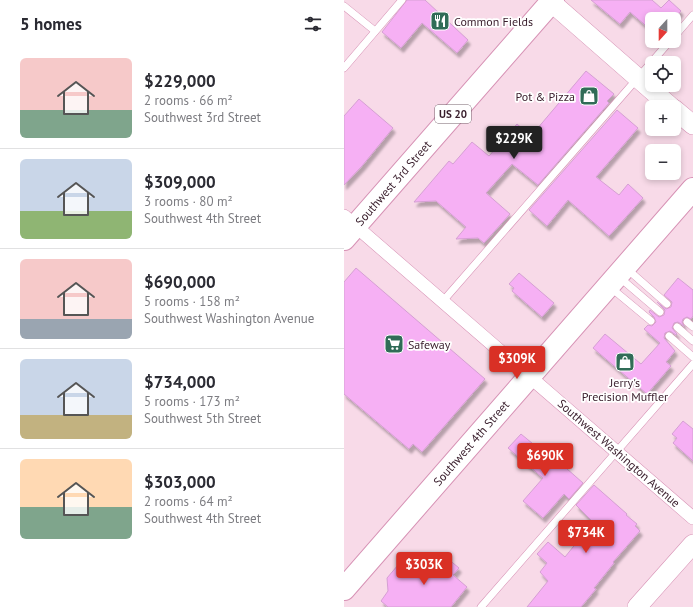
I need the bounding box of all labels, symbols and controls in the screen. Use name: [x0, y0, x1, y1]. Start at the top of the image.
restaurant icon: Common Fields: [429, 10, 451, 32]
north arrow: [645, 12, 681, 48]
map controls: [645, 12, 681, 180]
text: 5 homes: [20, 13, 82, 35]
icon: filters: [302, 13, 324, 35]
place label: Common Fields: [454, 14, 533, 29]
button: locate: [645, 56, 681, 92]
text: $229,000: [144, 70, 216, 92]
icon: home: [52, 74, 100, 122]
shop icon: Pot & Pizza: [578, 85, 600, 107]
place label: Pot & Pizza: [515, 89, 575, 104]
text: 2 rooms · 66 m²: [144, 92, 233, 109]
button: +: [645, 100, 681, 136]
road number: US 20: [435, 105, 471, 123]
text: Southwest 3rd Street: [144, 109, 261, 126]
pin: $229K: [486, 126, 542, 160]
text: $229K: [495, 130, 533, 147]
street label: Southwest 3rd Street: [352, 137, 434, 229]
button: −: [645, 144, 681, 180]
text: $309,000: [144, 171, 216, 193]
icon: home: [52, 175, 100, 223]
text: 3 rooms · 80 m²: [144, 193, 233, 210]
text: Southwest 4th Street: [144, 210, 261, 227]
text: $690,000: [144, 271, 216, 293]
icon: home: [52, 275, 100, 323]
text: 5 rooms · 158 m²: [144, 293, 240, 310]
text: Southwest Washington Avenue: [144, 310, 314, 327]
supermarket icon: Safeway: [383, 333, 405, 355]
place label: Safeway: [408, 337, 451, 352]
pin: $309K: [489, 346, 545, 380]
text: $309K: [498, 350, 536, 367]
shop icon: Jerry's Precision Muffler: [614, 351, 636, 373]
text: $734,000: [144, 371, 216, 393]
icon: home: [52, 375, 100, 423]
place label: Jerry's Precision Muffler: [582, 375, 668, 404]
text: 5 rooms · 173 m²: [144, 393, 240, 410]
street label: Southwest Washington Avenue: [555, 396, 683, 510]
street label: Southwest 4th Street: [430, 397, 512, 489]
text: Southwest 5th Street: [144, 410, 261, 427]
pin: $690K: [517, 443, 573, 477]
text: $690K: [526, 447, 564, 464]
text: $303,000: [144, 471, 216, 493]
icon: home: [52, 475, 100, 523]
text: 2 rooms · 64 m²: [144, 493, 233, 510]
text: Southwest 4th Street: [144, 510, 261, 527]
pin: $734K: [558, 520, 614, 554]
text: $734K: [567, 524, 605, 541]
pin: $303K: [396, 552, 452, 586]
text: $303K: [405, 556, 443, 573]

